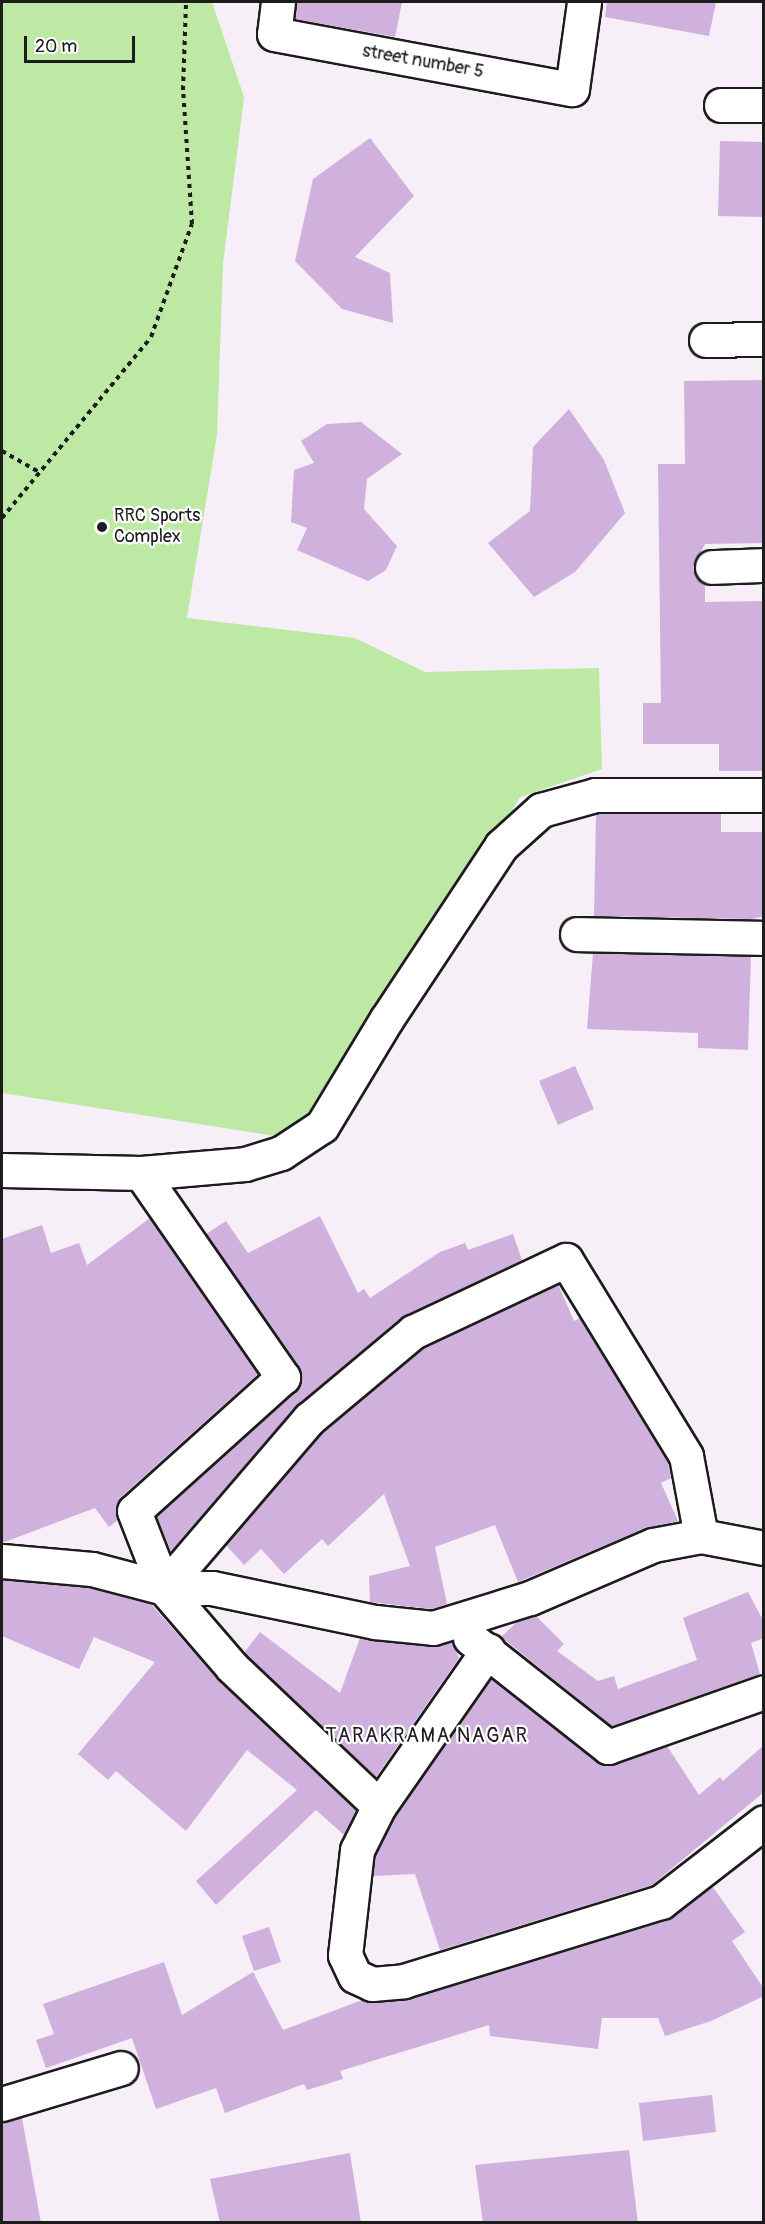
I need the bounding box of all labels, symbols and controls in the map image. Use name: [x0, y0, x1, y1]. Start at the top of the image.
scale bar: [27, 24, 138, 62]
text: 20 m: [35, 35, 77, 58]
street label: street number 5: [361, 41, 485, 83]
place label: RRC Sports Complex: [114, 506, 200, 548]
marker: RRC Sports Complex: [95, 520, 109, 534]
district label: TARAKRAMA NAGAR: [325, 1723, 529, 1747]

